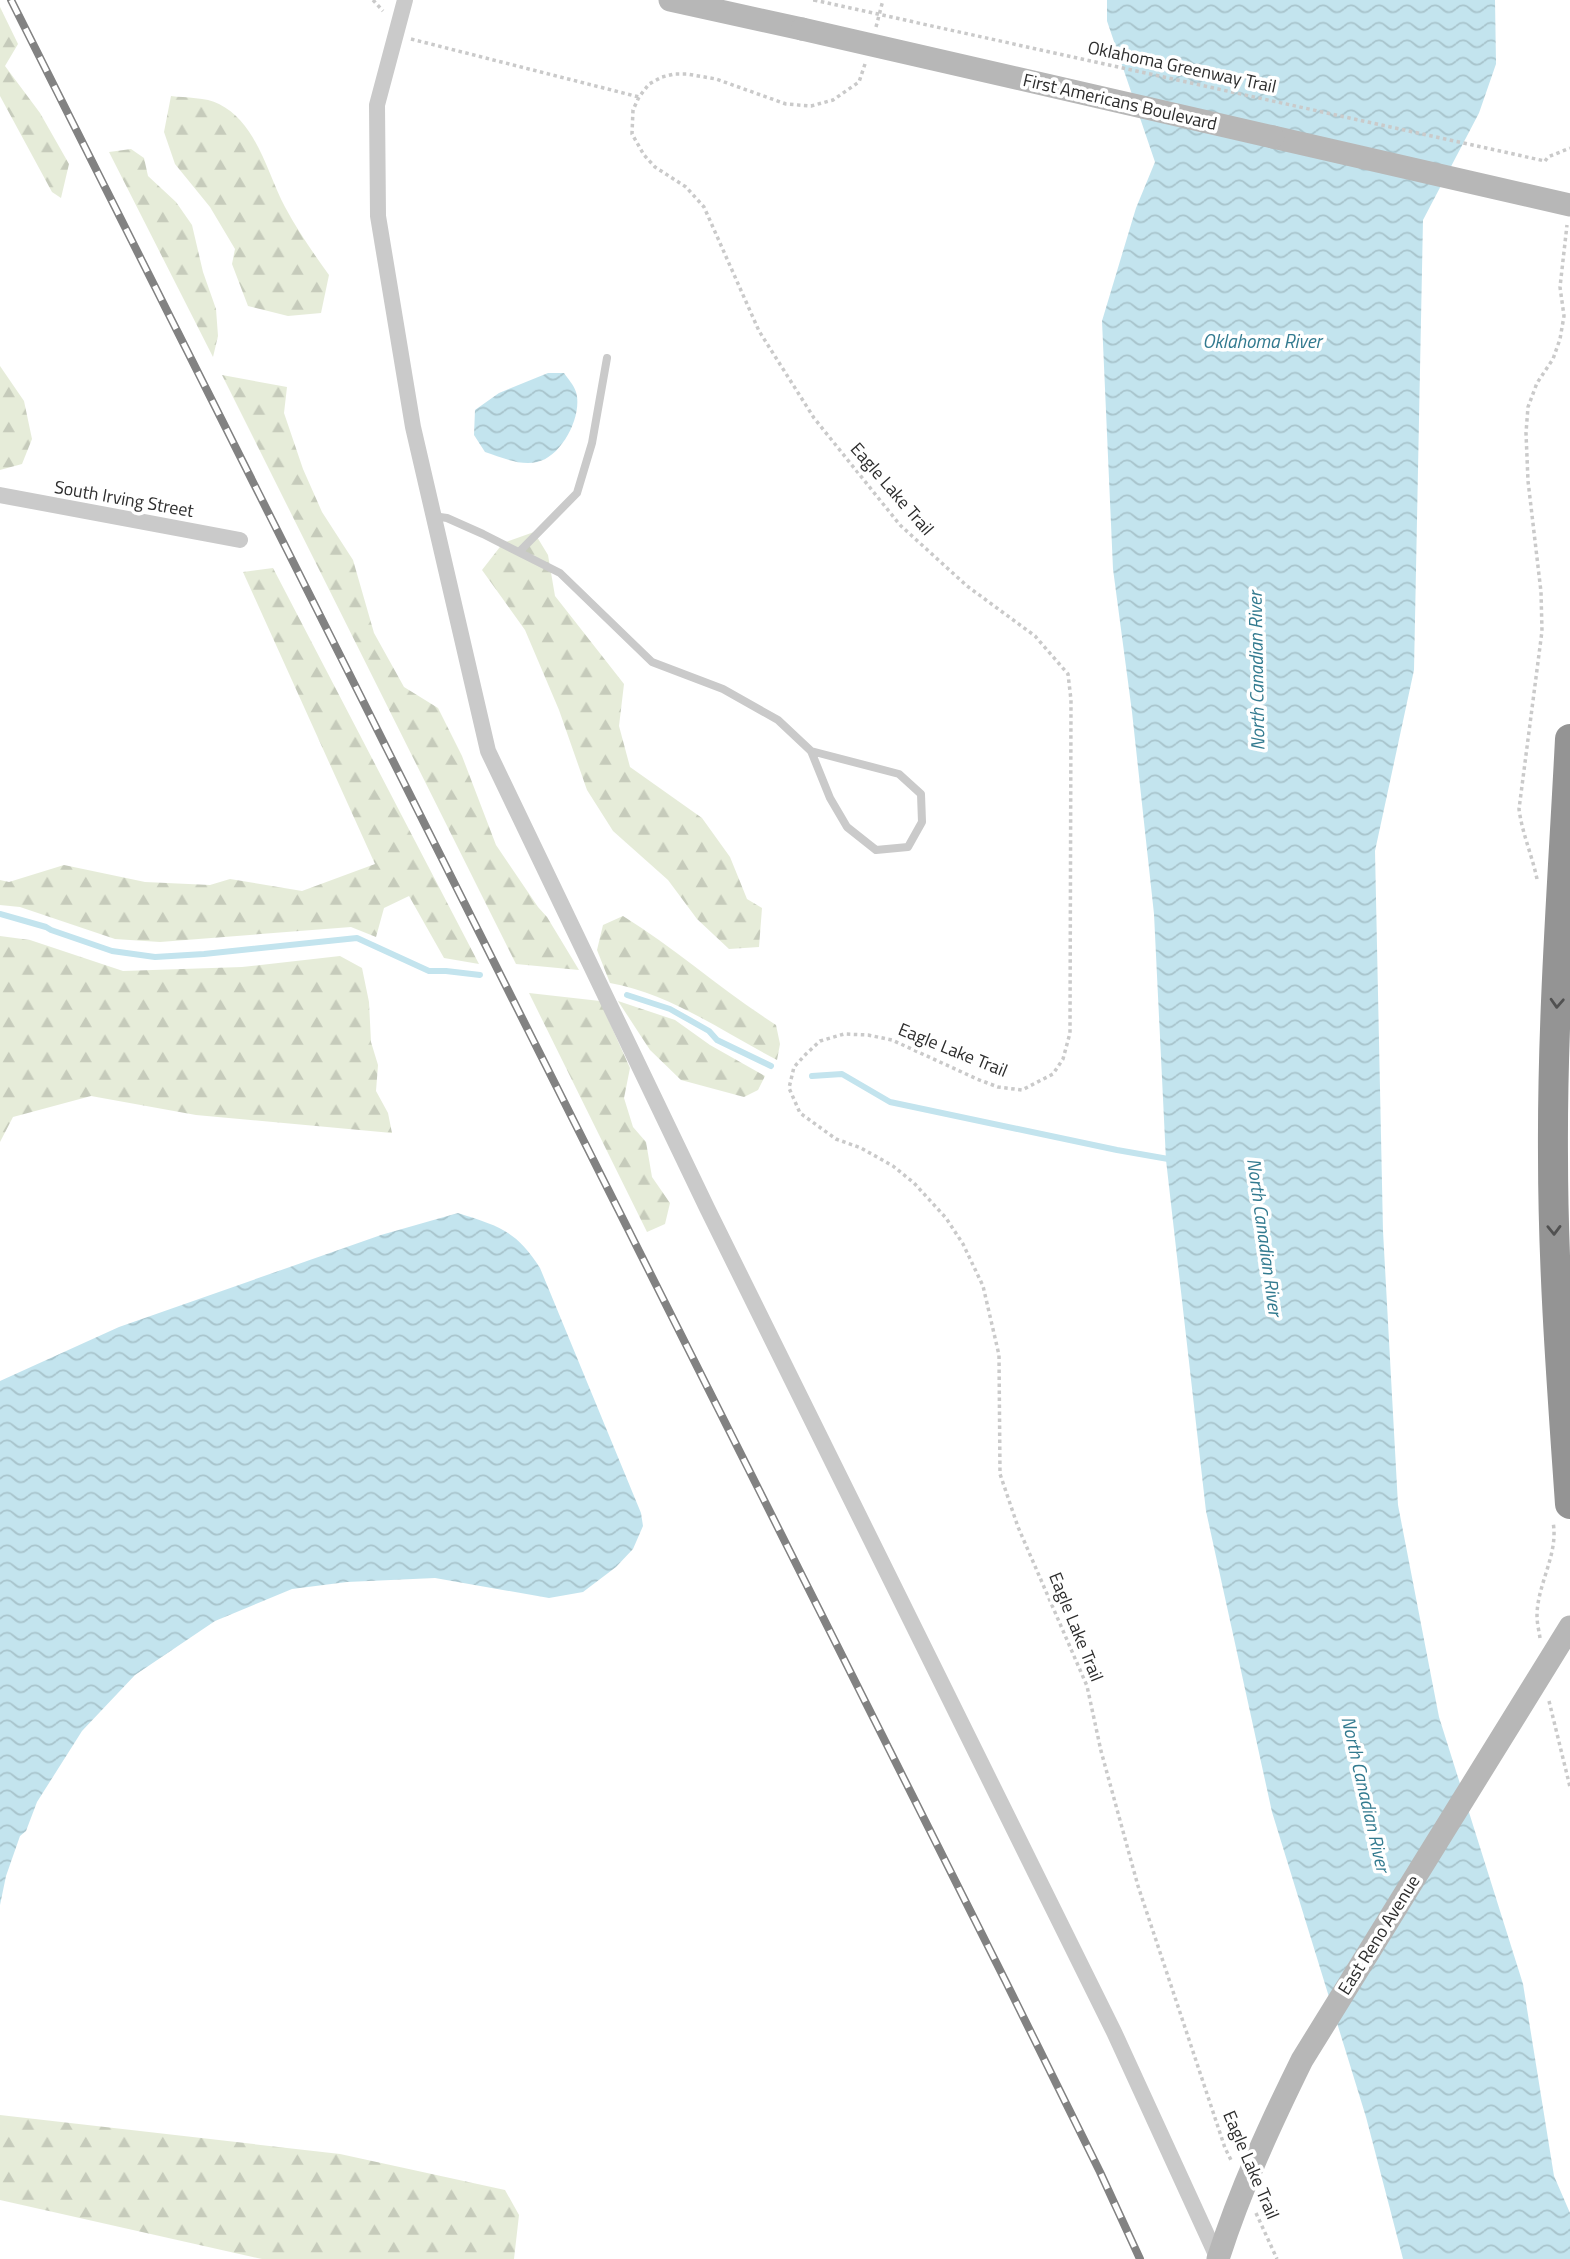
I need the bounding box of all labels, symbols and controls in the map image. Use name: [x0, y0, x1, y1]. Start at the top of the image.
street label: Oklahoma Greenway Trail: [1085, 33, 1279, 100]
street label: First Americans Boulevard: [1020, 66, 1220, 137]
water label: Oklahoma River: [1202, 326, 1324, 355]
street label: Eagle Lake Trail: [844, 436, 941, 541]
street label: South Irving Street: [52, 473, 197, 524]
water label: North Canadian River: [1240, 589, 1271, 751]
one-way arrow: [1549, 997, 1564, 1008]
street label: Eagle Lake Trail: [894, 1015, 1012, 1084]
water label: North Canadian River: [1240, 1156, 1291, 1320]
one-way arrow: [1546, 1225, 1562, 1236]
street label: Eagle Lake Trail: [1042, 1568, 1111, 1686]
water label: North Canadian River: [1334, 1713, 1399, 1877]
street label: East Reno Avenue: [1331, 1869, 1426, 2000]
street label: Eagle Lake Trail: [1216, 2106, 1287, 2223]

